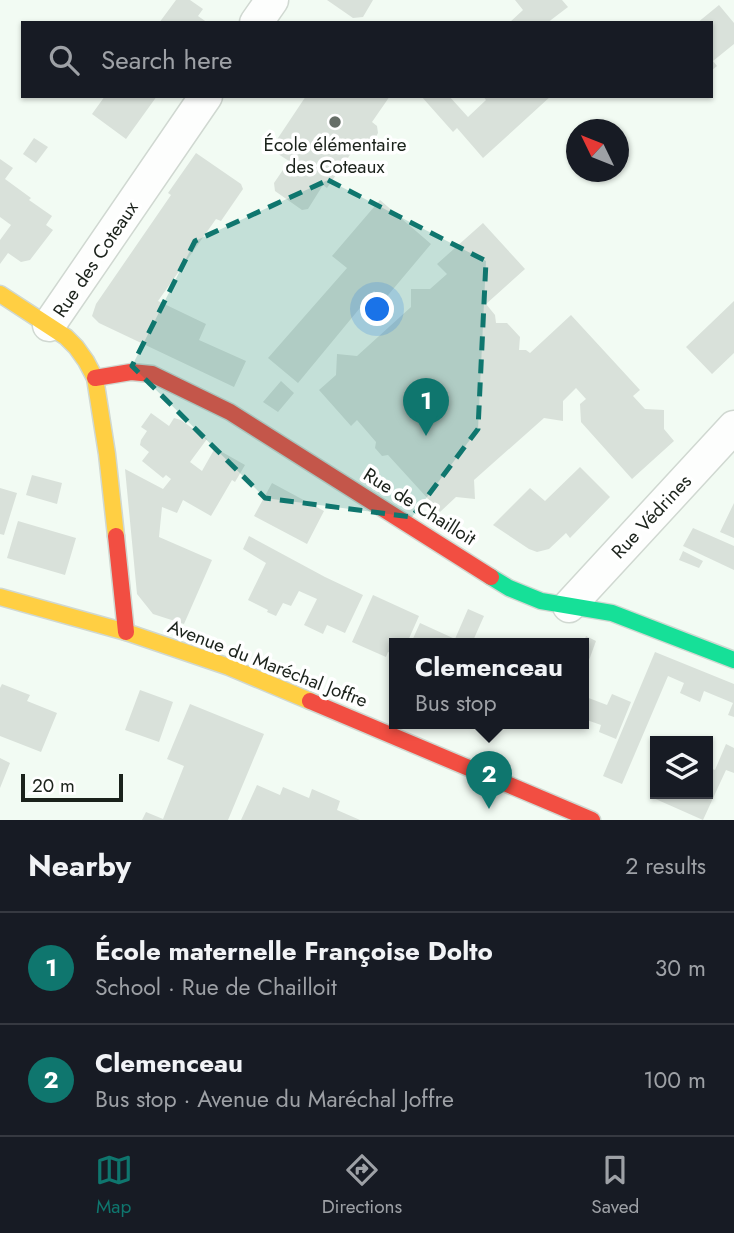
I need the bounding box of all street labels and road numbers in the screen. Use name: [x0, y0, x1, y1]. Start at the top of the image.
street label: Rue des Coteaux: [47, 196, 144, 323]
street label: Rue de Chailloit: [358, 461, 482, 552]
street label: Rue Védrines: [605, 468, 698, 565]
street label: Avenue du Maréchal Joffre: [164, 613, 372, 714]

